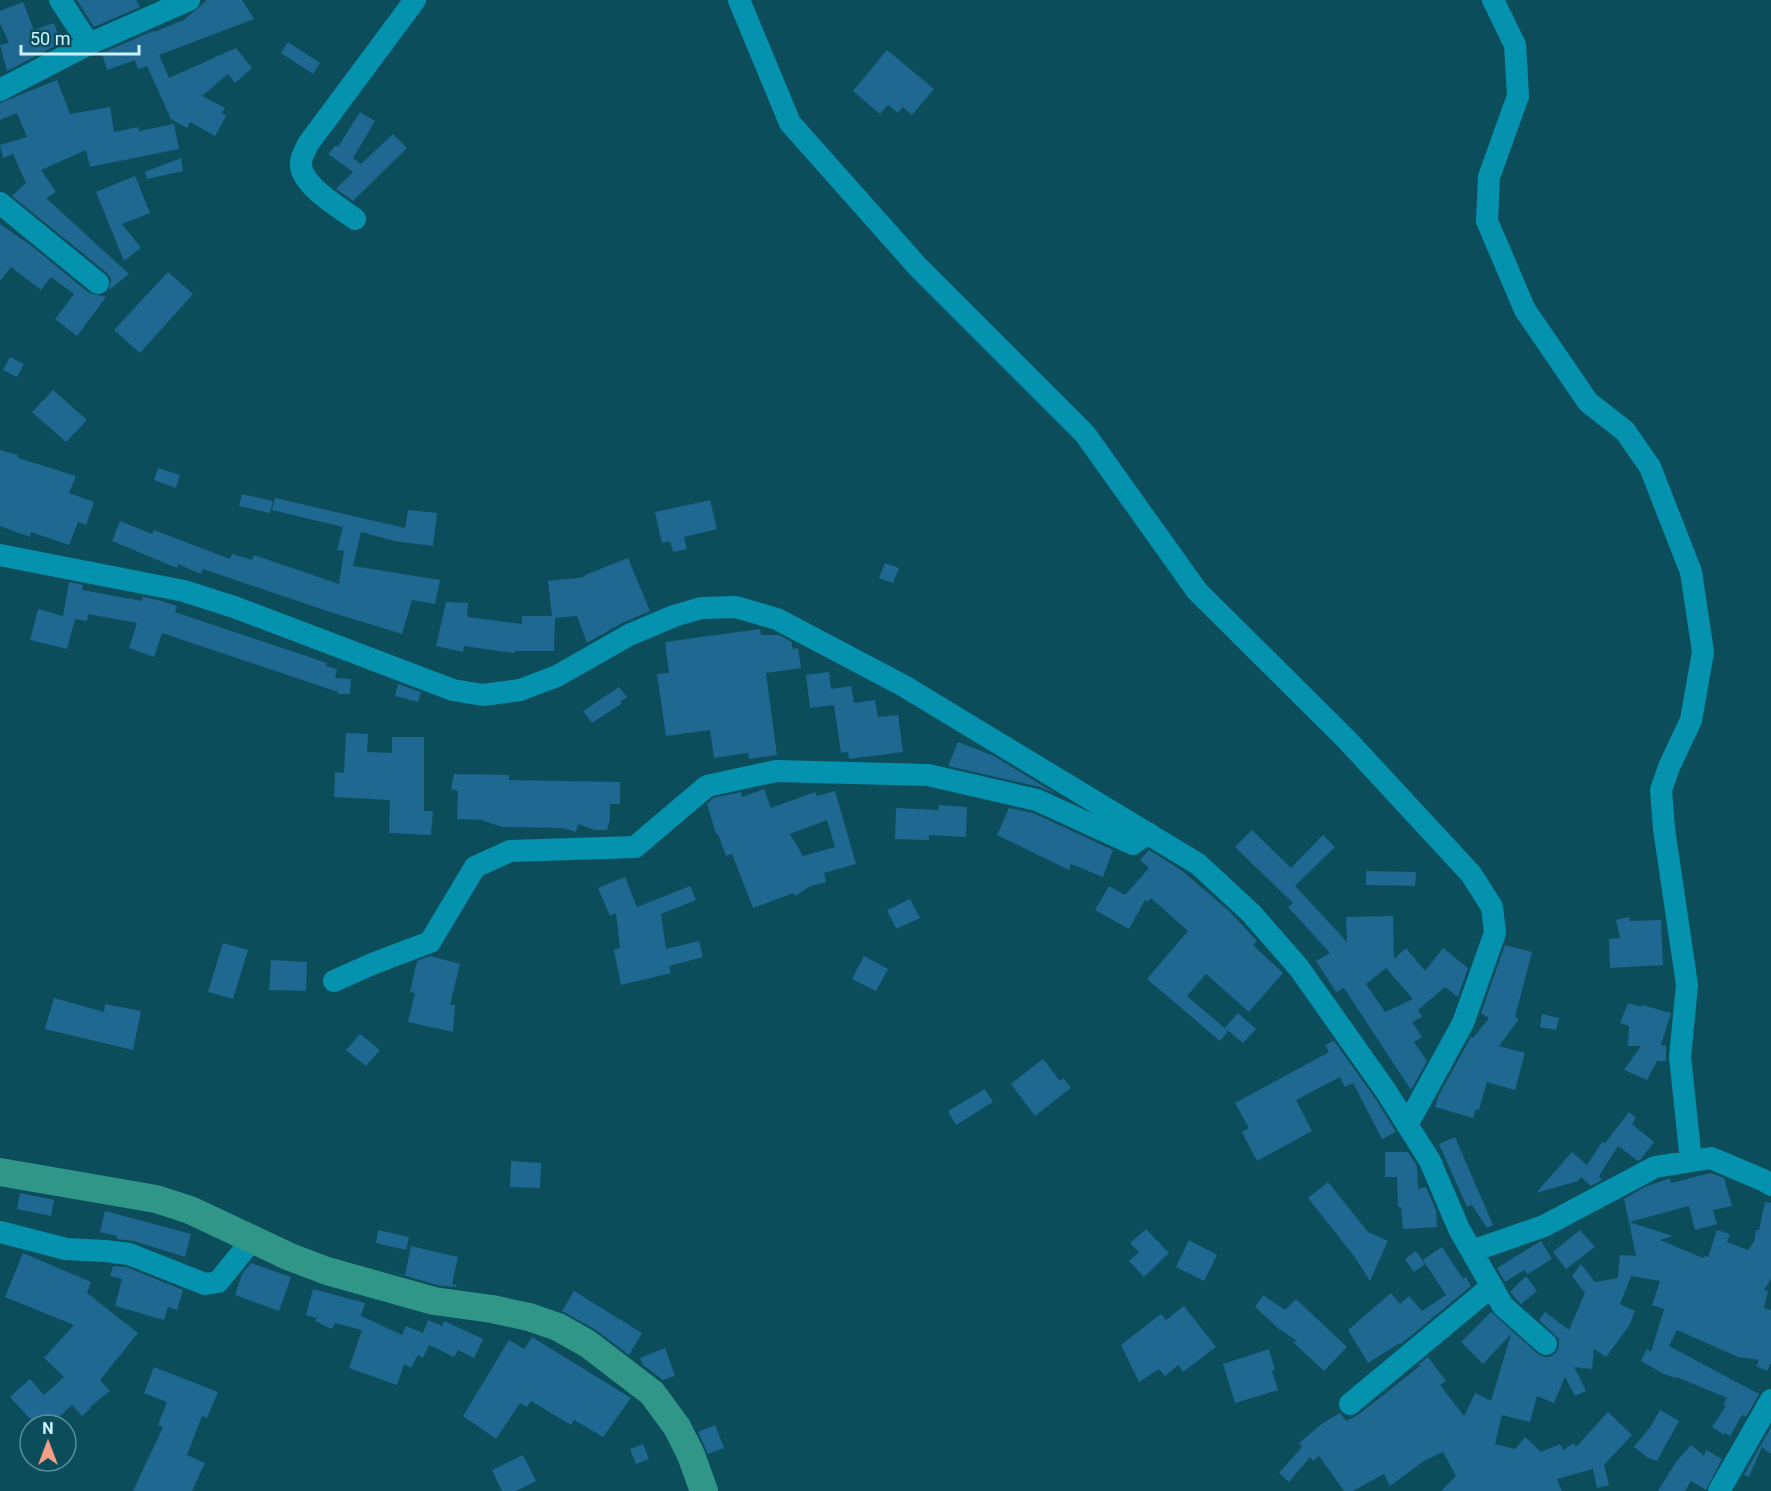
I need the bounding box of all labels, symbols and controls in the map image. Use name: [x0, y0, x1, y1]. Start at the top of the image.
scale bar: [21, 18, 140, 56]
text: 50 m: [30, 28, 70, 49]
north arrow: [18, 1413, 78, 1473]
text: N: [42, 1419, 54, 1438]

